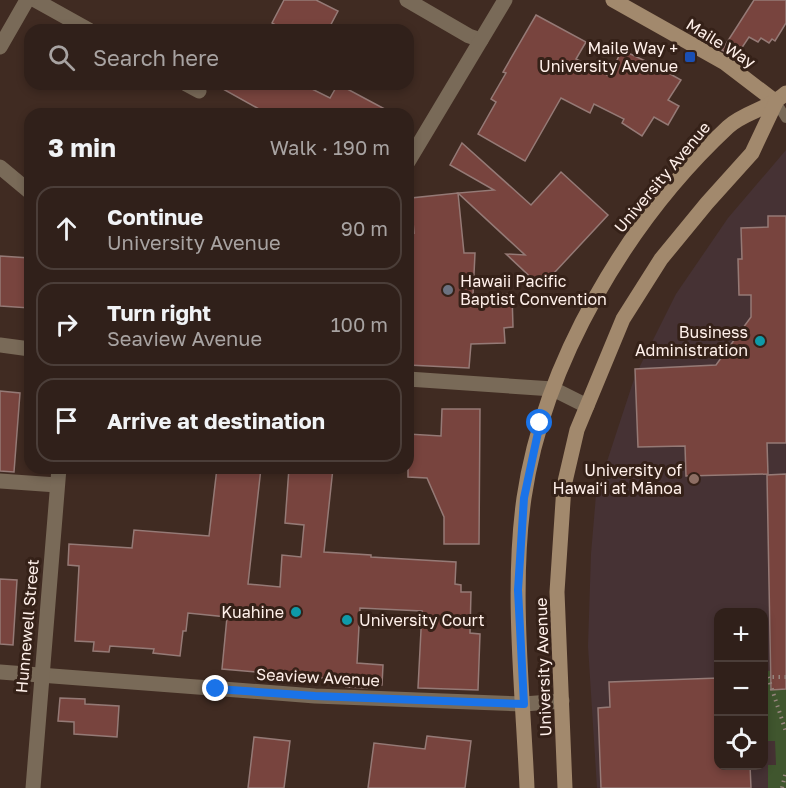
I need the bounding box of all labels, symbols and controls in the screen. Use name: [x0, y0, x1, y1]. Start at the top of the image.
street label: Maile Way: [683, 14, 759, 72]
search box: [24, 24, 414, 90]
place label: Maile Way + University Avenue: [539, 38, 678, 76]
icon: search: [45, 41, 78, 74]
text: Search here: [93, 44, 219, 71]
marker: Maile Way + University Avenue: [683, 50, 697, 64]
street label: University Avenue: [610, 117, 714, 237]
text: 3 min: [48, 132, 116, 163]
text: Walk · 190 m: [270, 135, 390, 159]
text: Continue: [107, 203, 203, 230]
icon: ahead: [50, 212, 83, 245]
text: 90 m: [341, 216, 388, 240]
text: University Avenue: [107, 230, 281, 254]
place label: Hawaii Pacific Baptist Convention: [460, 271, 607, 309]
marker: Hawaii Pacific Baptist Convention: [441, 283, 455, 297]
text: Turn right: [107, 299, 211, 326]
icon: right: [50, 308, 83, 341]
text: 100 m: [331, 312, 388, 336]
place label: Business Administration: [635, 322, 748, 360]
text: Seaview Avenue: [107, 326, 262, 350]
marker: Business Administration: [753, 334, 767, 348]
icon: arrive: [50, 404, 83, 437]
text: Arrive at destination: [107, 407, 325, 434]
route start: [526, 409, 552, 435]
place label: University of Hawaiʻi at Mānoa: [553, 460, 682, 498]
marker: University of Hawaiʻi at Mānoa: [687, 472, 701, 486]
street label: Hunnewell Street: [11, 558, 43, 694]
street label: University Avenue: [531, 597, 555, 737]
place label: Kuahine: [221, 602, 284, 622]
marker: Kuahine: [289, 605, 303, 619]
map controls: [714, 608, 768, 770]
button: +: [714, 608, 768, 662]
place label: University Court: [359, 610, 485, 630]
marker: University Court: [340, 613, 354, 627]
button: −: [714, 662, 768, 716]
street label: Seaview Avenue: [256, 664, 380, 690]
route end: [202, 675, 228, 701]
button: locate: [714, 716, 768, 770]

